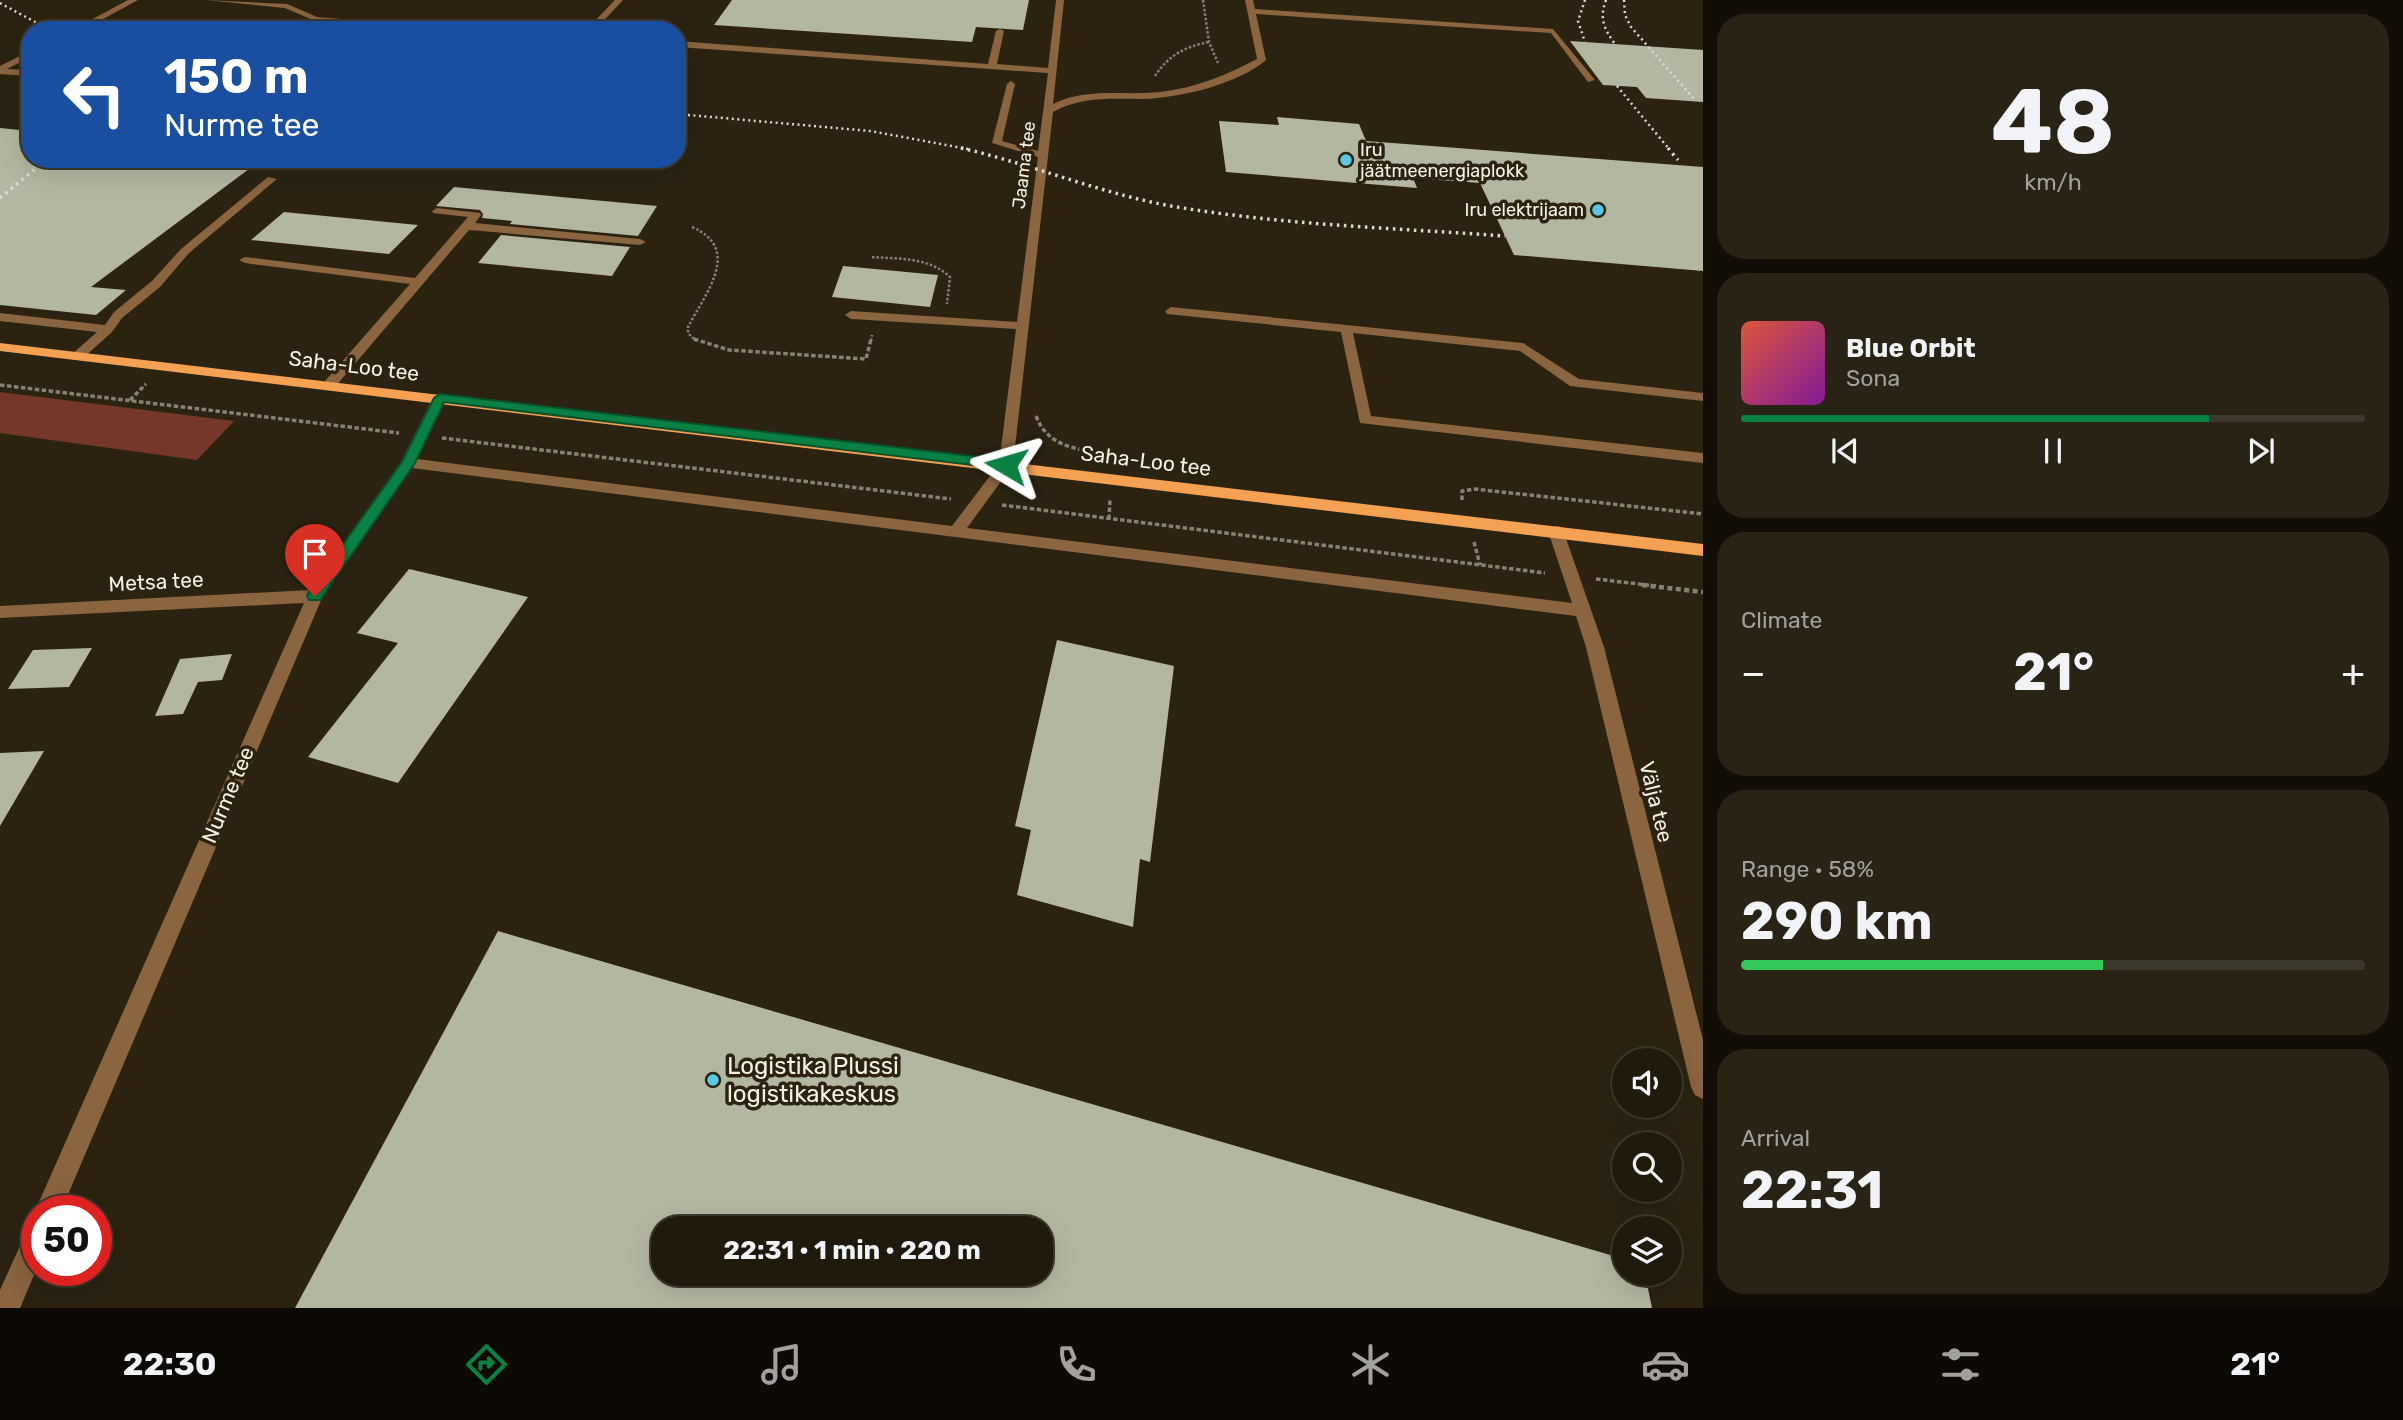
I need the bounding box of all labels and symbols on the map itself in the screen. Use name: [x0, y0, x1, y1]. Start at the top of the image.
street label: Jaama tee: [1008, 120, 1040, 210]
place label: Iru jäätmeenergiaplokk: [1359, 139, 1525, 182]
marker: Iru jäätmeenergiaplokk: [1338, 152, 1354, 168]
place label: Iru elektrijaam: [1464, 199, 1584, 221]
marker: Iru elektrijaam: [1590, 202, 1606, 218]
street label: Saha-Loo tee: [287, 345, 421, 386]
position arrow: [969, 428, 1043, 502]
street label: Saha-Loo tee: [1079, 440, 1213, 481]
pin: [285, 524, 345, 596]
street label: Metsa tee: [108, 567, 204, 596]
street label: Nurme tee: [196, 743, 259, 847]
street label: Välja tee: [1634, 759, 1679, 845]
place label: Logistika Plussi logistikakeskus: [727, 1052, 899, 1108]
marker: Logistika Plussi logistikakeskus: [705, 1072, 721, 1088]
speed limit sign: 50: [21, 1195, 112, 1286]

